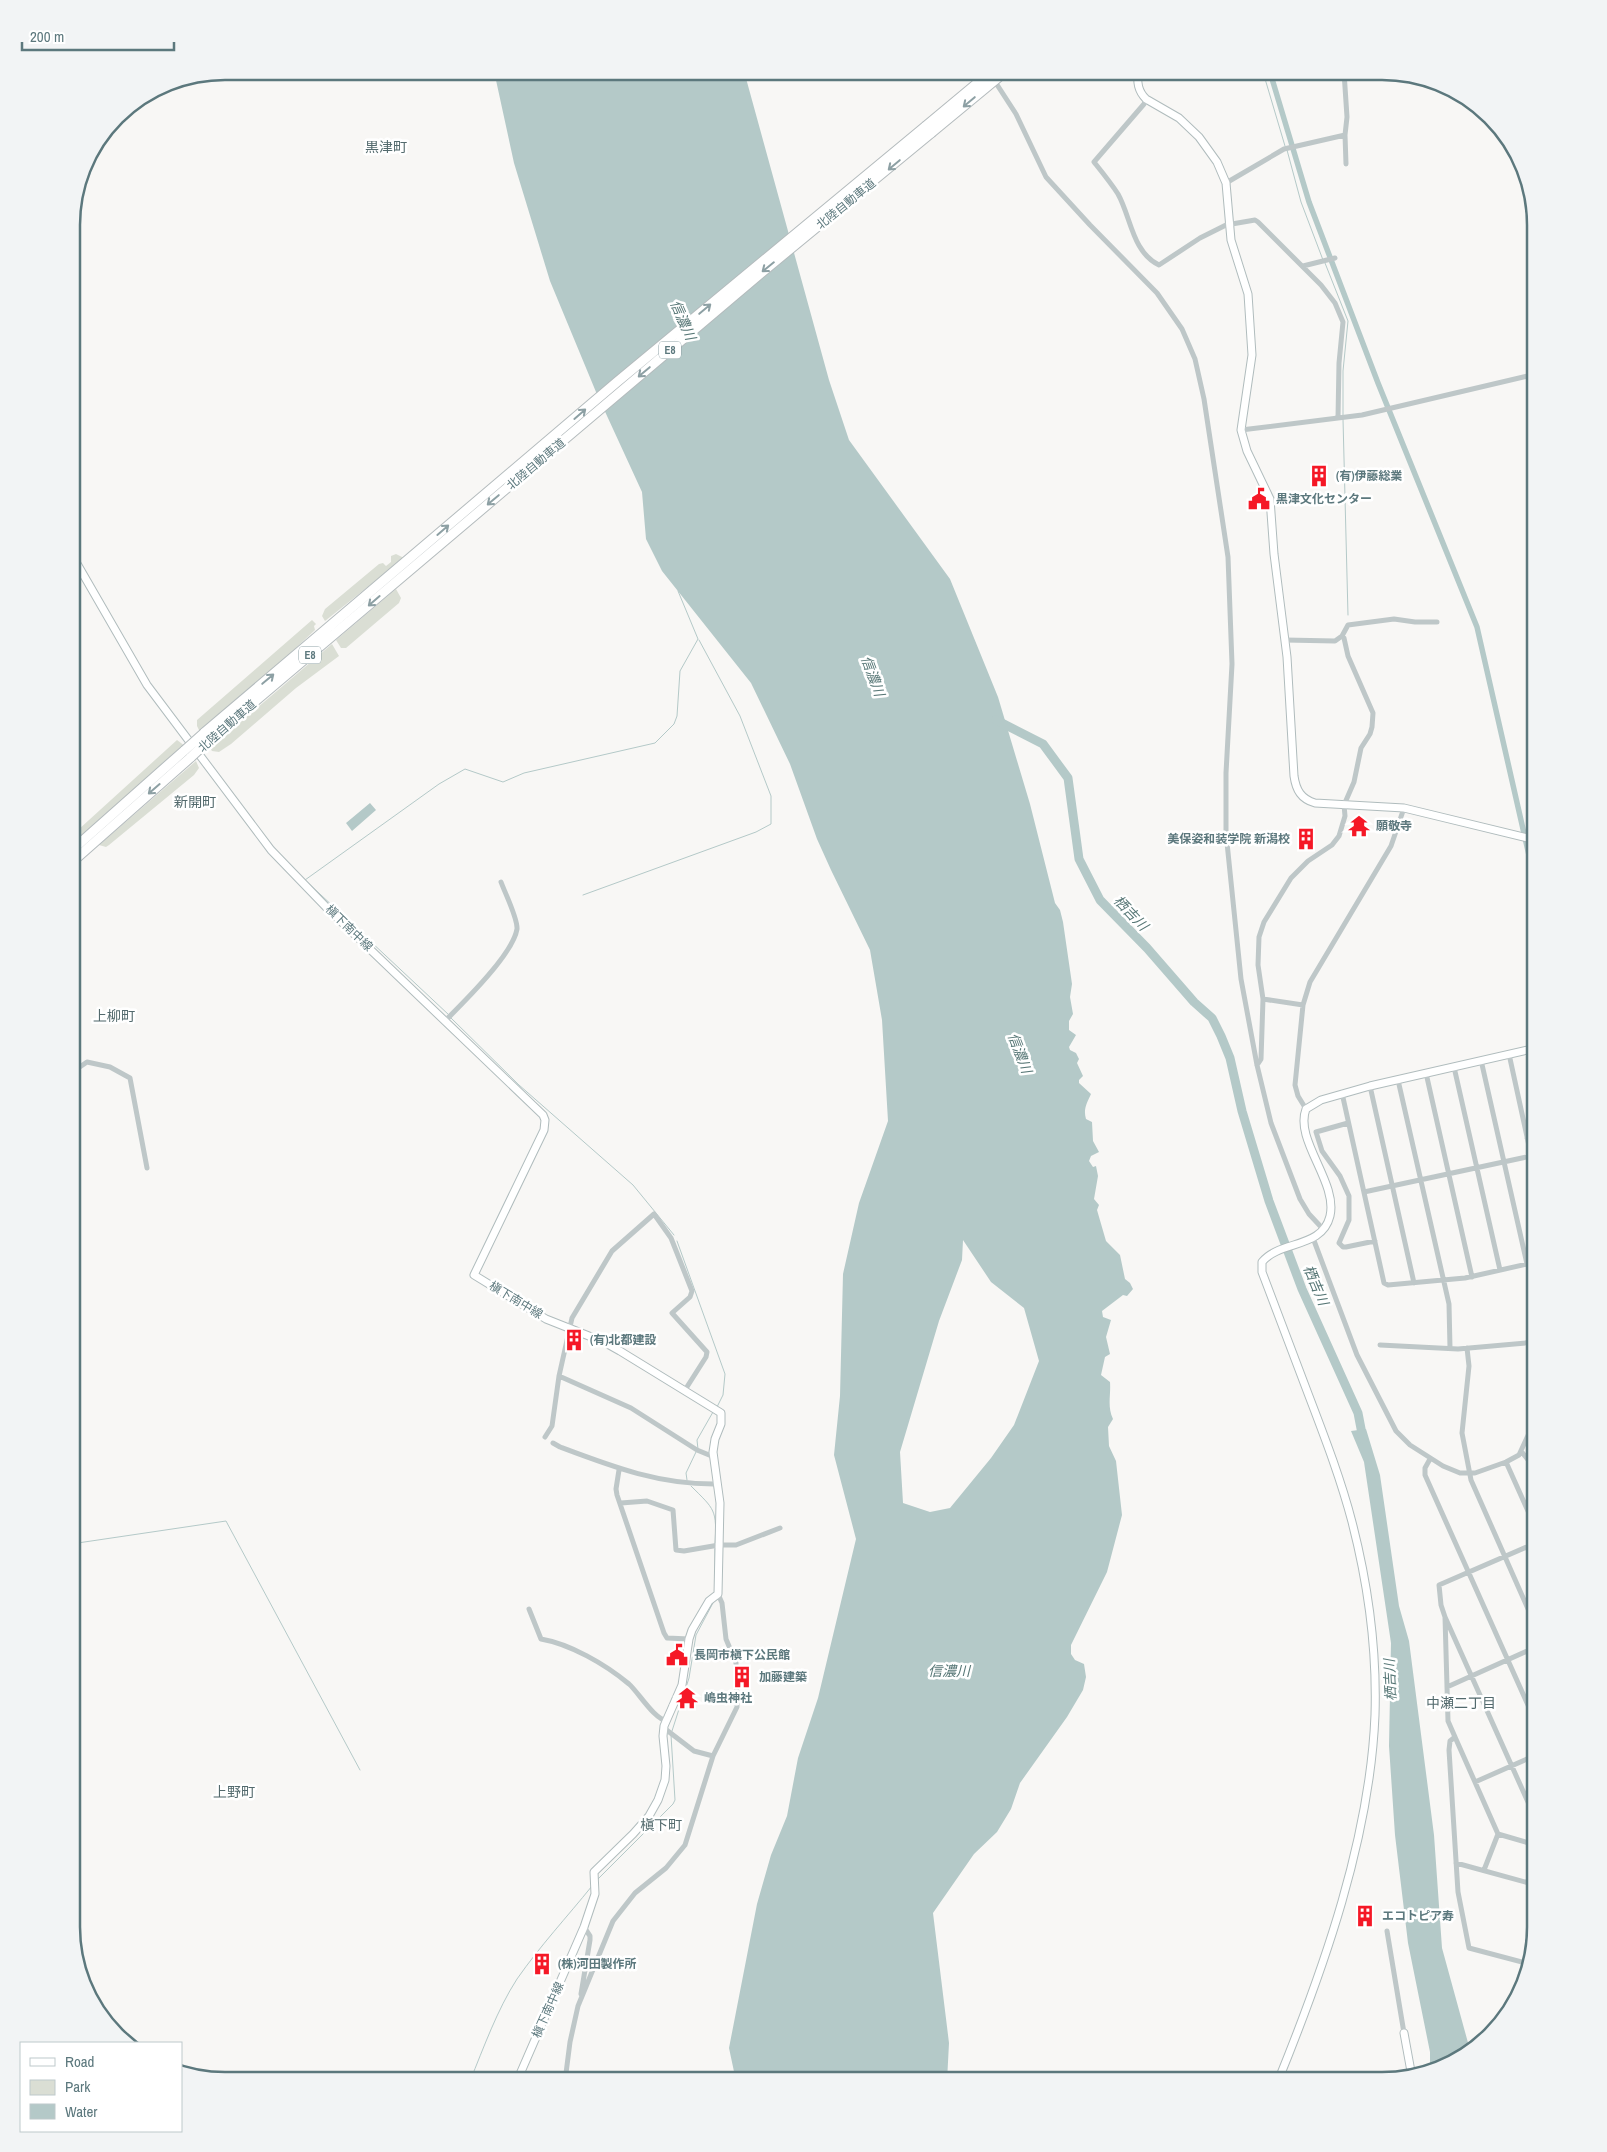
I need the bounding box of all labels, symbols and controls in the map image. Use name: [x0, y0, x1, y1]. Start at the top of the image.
scale bar: [22, 20, 175, 52]
text: 200 m: [30, 26, 64, 47]
one-way arrow: [962, 97, 975, 108]
district label: 黒津町: [365, 138, 407, 156]
one-way arrow: [888, 159, 901, 170]
street label: 北陸自動車道: [813, 175, 879, 233]
one-way arrow: [762, 262, 775, 273]
water label: 信濃川: [666, 297, 701, 345]
one-way arrow: [698, 303, 711, 315]
road number: E8: [659, 342, 681, 358]
one-way arrow: [637, 366, 650, 377]
one-way arrow: [574, 408, 587, 419]
street label: 北陸自動車道: [503, 435, 569, 493]
building icon: (有)伊藤総業: [1306, 463, 1332, 489]
place label: (有)伊藤総業: [1336, 468, 1403, 484]
public building icon: 黒津文化センター: [1246, 486, 1272, 512]
place label: 黒津文化センター: [1276, 491, 1372, 507]
one-way arrow: [487, 494, 500, 505]
one-way arrow: [436, 525, 449, 536]
one-way arrow: [368, 595, 381, 607]
road number: E8: [299, 646, 321, 664]
water label: 信濃川: [857, 653, 889, 701]
one-way arrow: [261, 674, 274, 685]
street label: 北陸自動車道: [195, 696, 259, 756]
one-way arrow: [148, 783, 161, 794]
district label: 新開町: [174, 793, 216, 811]
temple icon: 願敬寺: [1346, 813, 1372, 839]
place label: 願敬寺: [1376, 818, 1412, 834]
building icon: 美保姿和装学院 新潟校: [1293, 826, 1319, 852]
place label: 美保姿和装学院 新潟校: [1167, 831, 1290, 847]
water label: 栖吉川: [1110, 892, 1153, 936]
street label: 槇下南中線: [322, 901, 376, 955]
district label: 上柳町: [93, 1007, 135, 1025]
water label: 信濃川: [1004, 1030, 1037, 1078]
water label: 栖吉川: [1300, 1262, 1333, 1310]
street label: 槇下南中線: [486, 1278, 546, 1322]
building icon: (有)北都建設: [561, 1327, 587, 1353]
place label: (有)北都建設: [590, 1332, 657, 1348]
public building icon: 長岡市槇下公民館: [664, 1642, 690, 1668]
place label: 長岡市槇下公民館: [694, 1647, 790, 1663]
water label: 栖吉川: [1380, 1657, 1400, 1701]
water label: 信濃川: [928, 1662, 972, 1680]
building icon: 加藤建築: [729, 1664, 755, 1690]
place label: 加藤建築: [759, 1669, 807, 1685]
temple icon: 嶋虫神社: [674, 1685, 700, 1711]
place label: 嶋虫神社: [704, 1690, 752, 1706]
district label: 中瀬二丁目: [1426, 1694, 1496, 1712]
district label: 上野町: [213, 1783, 255, 1801]
district label: 槇下町: [640, 1816, 682, 1834]
building icon: エコトピア寿: [1352, 1903, 1378, 1929]
place label: エコトピア寿: [1382, 1908, 1454, 1924]
building icon: (株)河田製作所: [529, 1951, 555, 1977]
place label: (株)河田製作所: [558, 1956, 637, 1972]
street label: 槇下南中線: [528, 1979, 568, 2041]
legend: [20, 2042, 182, 2132]
text: Road: [65, 2051, 94, 2072]
text: Park: [65, 2076, 91, 2097]
text: Water: [65, 2101, 97, 2122]

